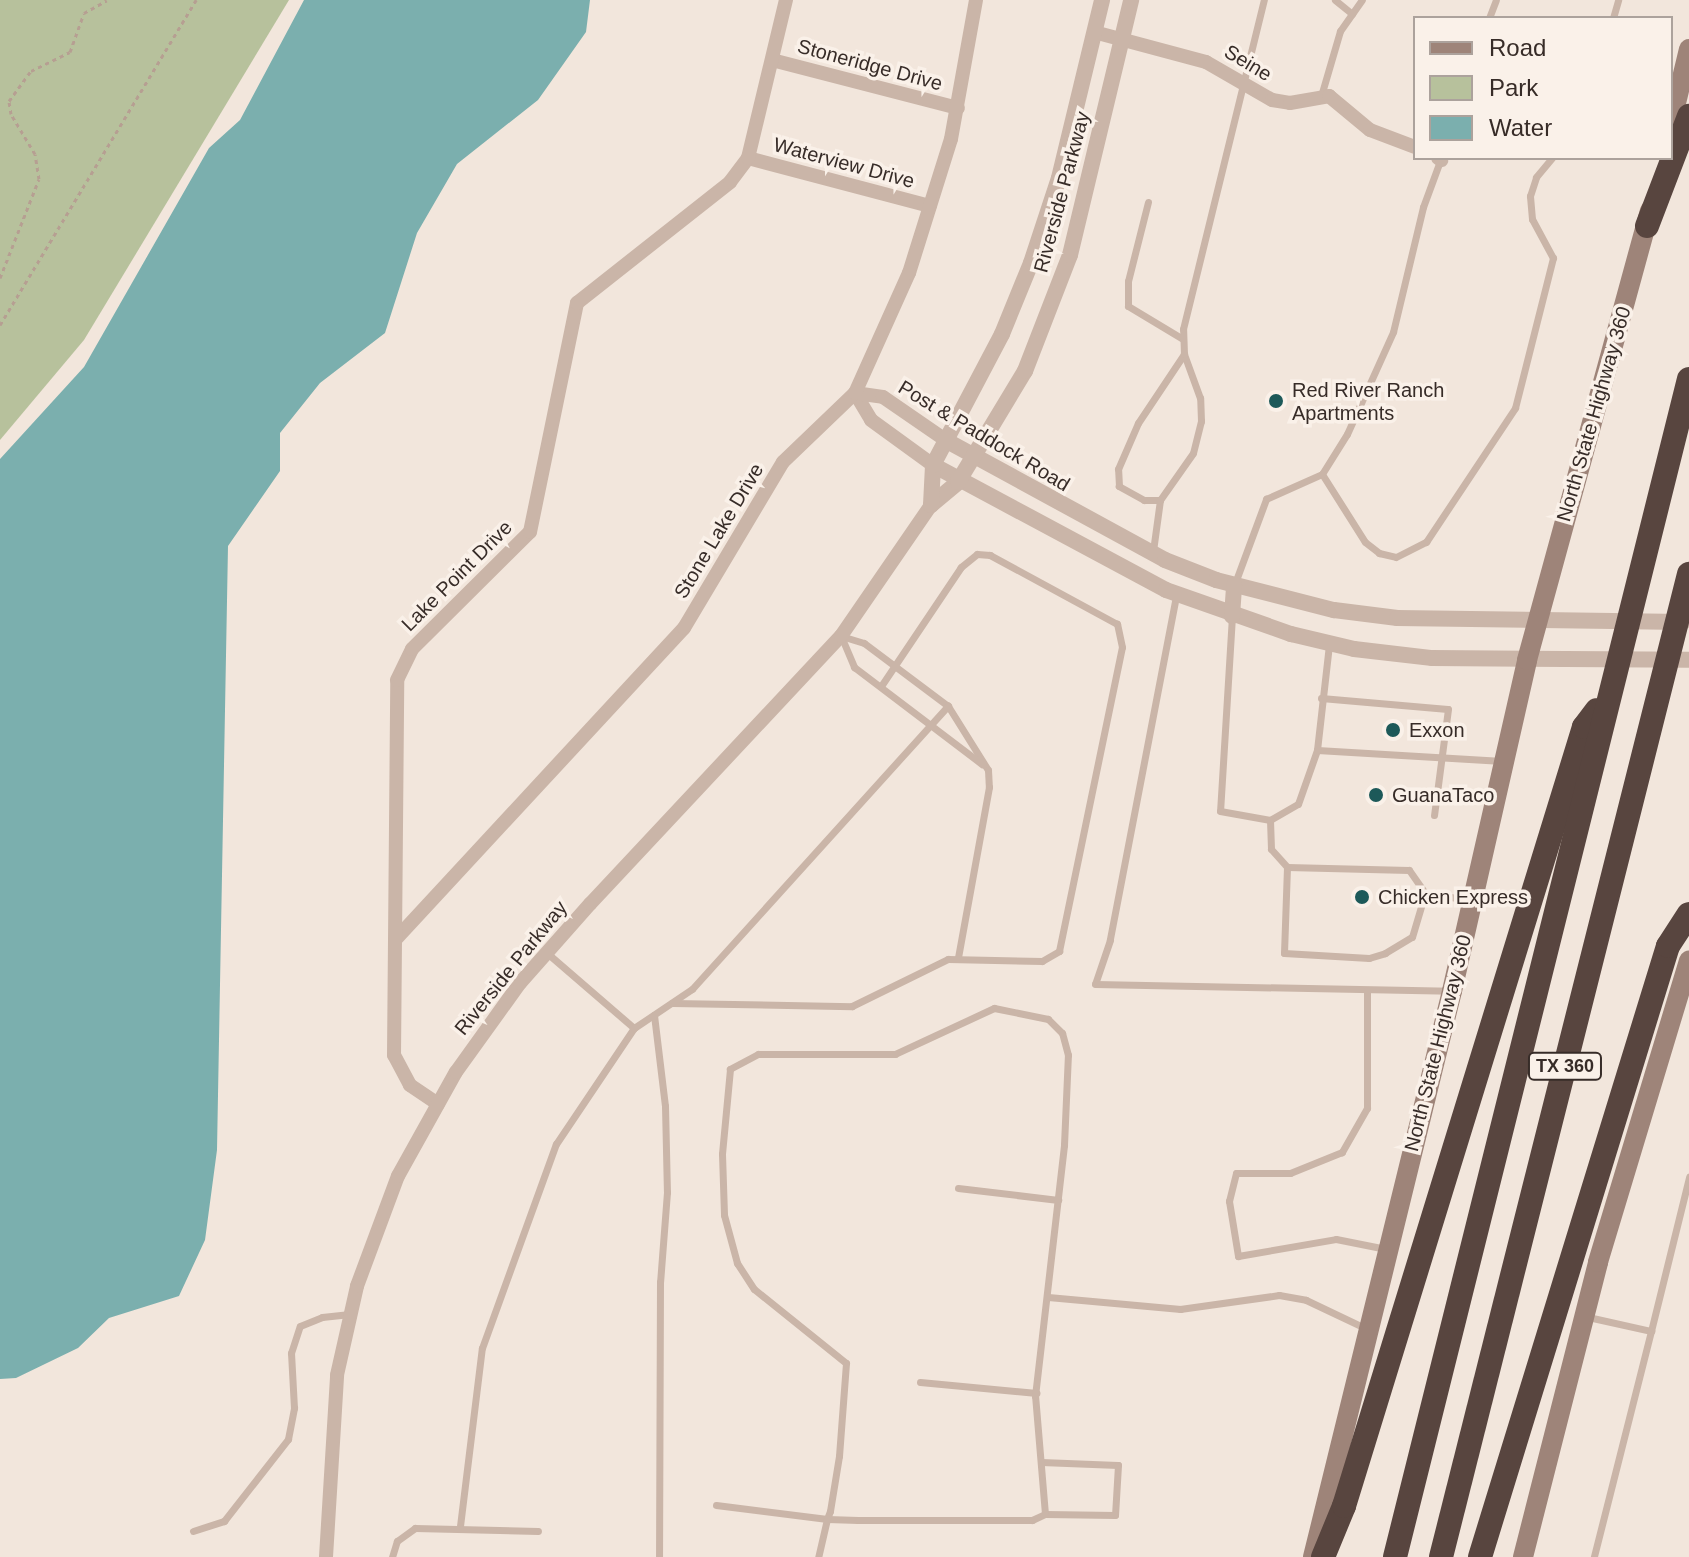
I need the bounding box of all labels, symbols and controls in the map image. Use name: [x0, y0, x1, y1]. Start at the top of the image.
legend: [1413, 16, 1673, 160]
street label: Stoneridge Drive: [795, 34, 945, 96]
text: Road: [1489, 34, 1546, 61]
street label: Seine: [1220, 40, 1276, 86]
text: Park: [1489, 74, 1538, 101]
street label: Riverside Parkway: [1029, 109, 1095, 275]
text: Water: [1489, 114, 1552, 141]
street label: Waterview Drive: [771, 133, 917, 193]
street label: North State Highway 360: [1552, 304, 1636, 524]
street label: Post & Paddock Road: [894, 375, 1074, 497]
place label: Red River Ranch Apartments: [1292, 378, 1444, 425]
marker: Red River Ranch Apartments: [1267, 392, 1285, 410]
street label: Stone Lake Drive: [669, 459, 769, 603]
street label: Lake Point Drive: [397, 516, 517, 636]
place label: Exxon: [1409, 718, 1465, 742]
marker: Exxon: [1384, 721, 1402, 739]
place label: GuanaTaco: [1392, 783, 1494, 807]
marker: GuanaTaco: [1367, 786, 1385, 804]
place label: Chicken Express: [1378, 885, 1528, 909]
marker: Chicken Express: [1353, 888, 1371, 906]
street label: Riverside Parkway: [450, 896, 572, 1040]
street label: North State Highway 360: [1399, 932, 1477, 1154]
road number: TX 360: [1527, 1052, 1603, 1080]

